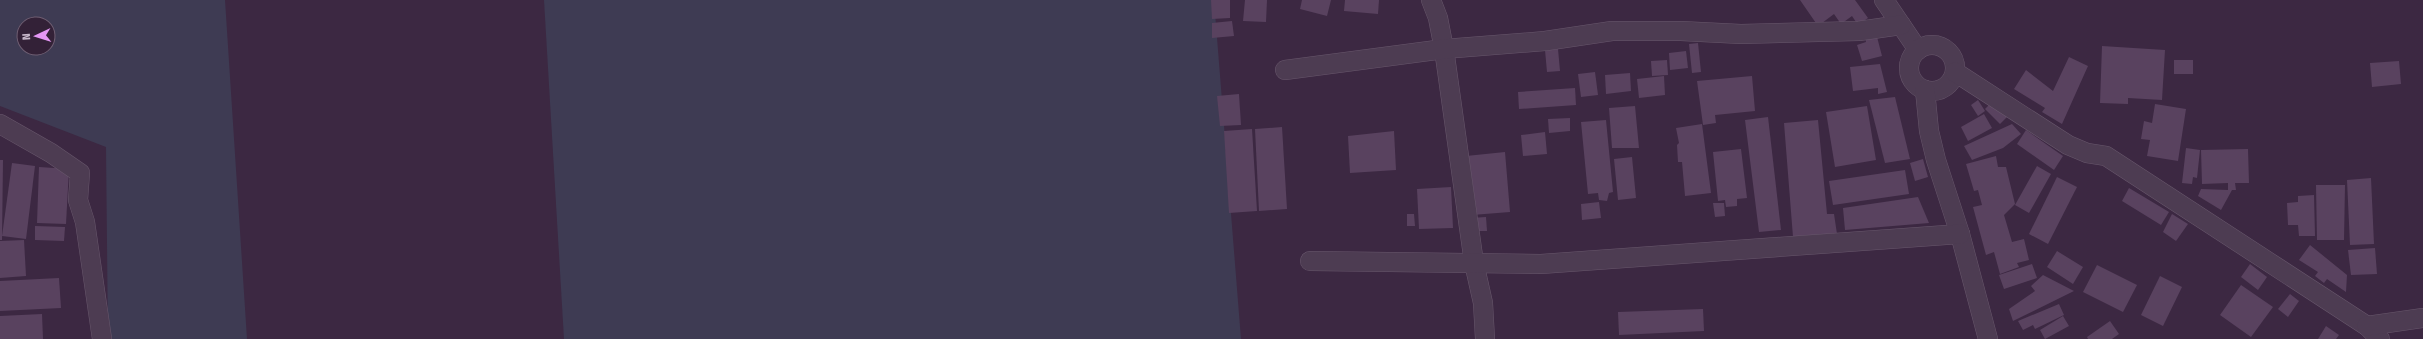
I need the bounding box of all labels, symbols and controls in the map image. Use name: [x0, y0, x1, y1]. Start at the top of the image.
north arrow: [16, 16, 56, 56]
text: N: [20, 33, 33, 40]

